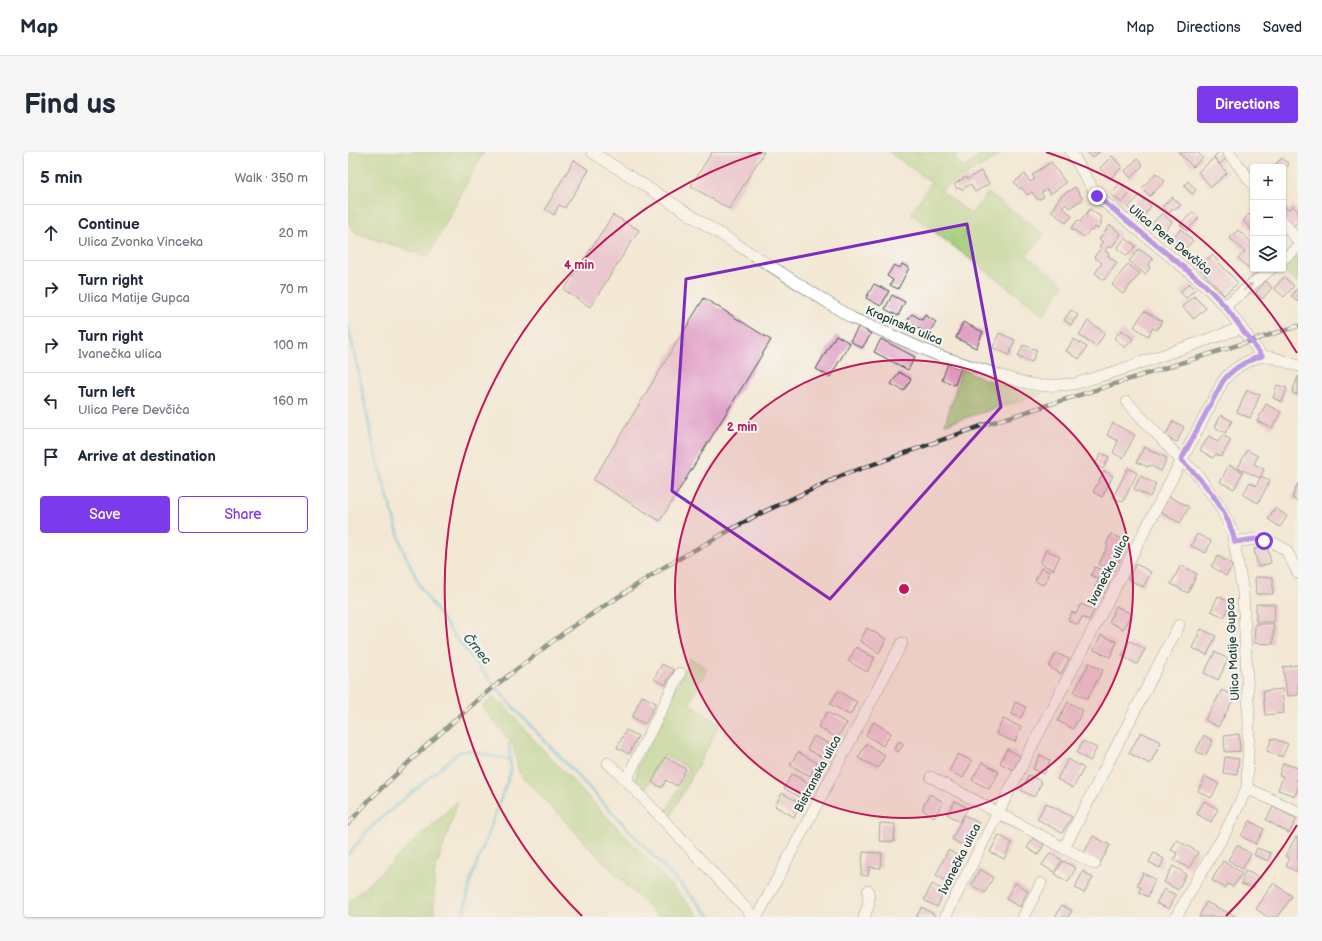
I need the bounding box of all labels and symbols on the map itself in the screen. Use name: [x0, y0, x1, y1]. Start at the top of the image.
route end: [1088, 187, 1106, 205]
street label: Ulica Pere Devčića: [1125, 202, 1215, 278]
text: 4 min: [564, 258, 594, 273]
one-way arrow: [1242, 283, 1253, 292]
street label: Krapinska ulica: [863, 303, 945, 349]
text: 2 min: [727, 420, 757, 435]
street label: Ivanečka ulica: [1085, 532, 1133, 608]
route start: [1255, 532, 1273, 550]
centre of rings: [897, 582, 911, 596]
street label: Ulica Matije Gupca: [1223, 597, 1243, 701]
water label: Črnec: [459, 630, 495, 668]
street label: Bistranska ulica: [791, 733, 845, 815]
street label: Ivanečka ulica: [936, 821, 984, 897]

